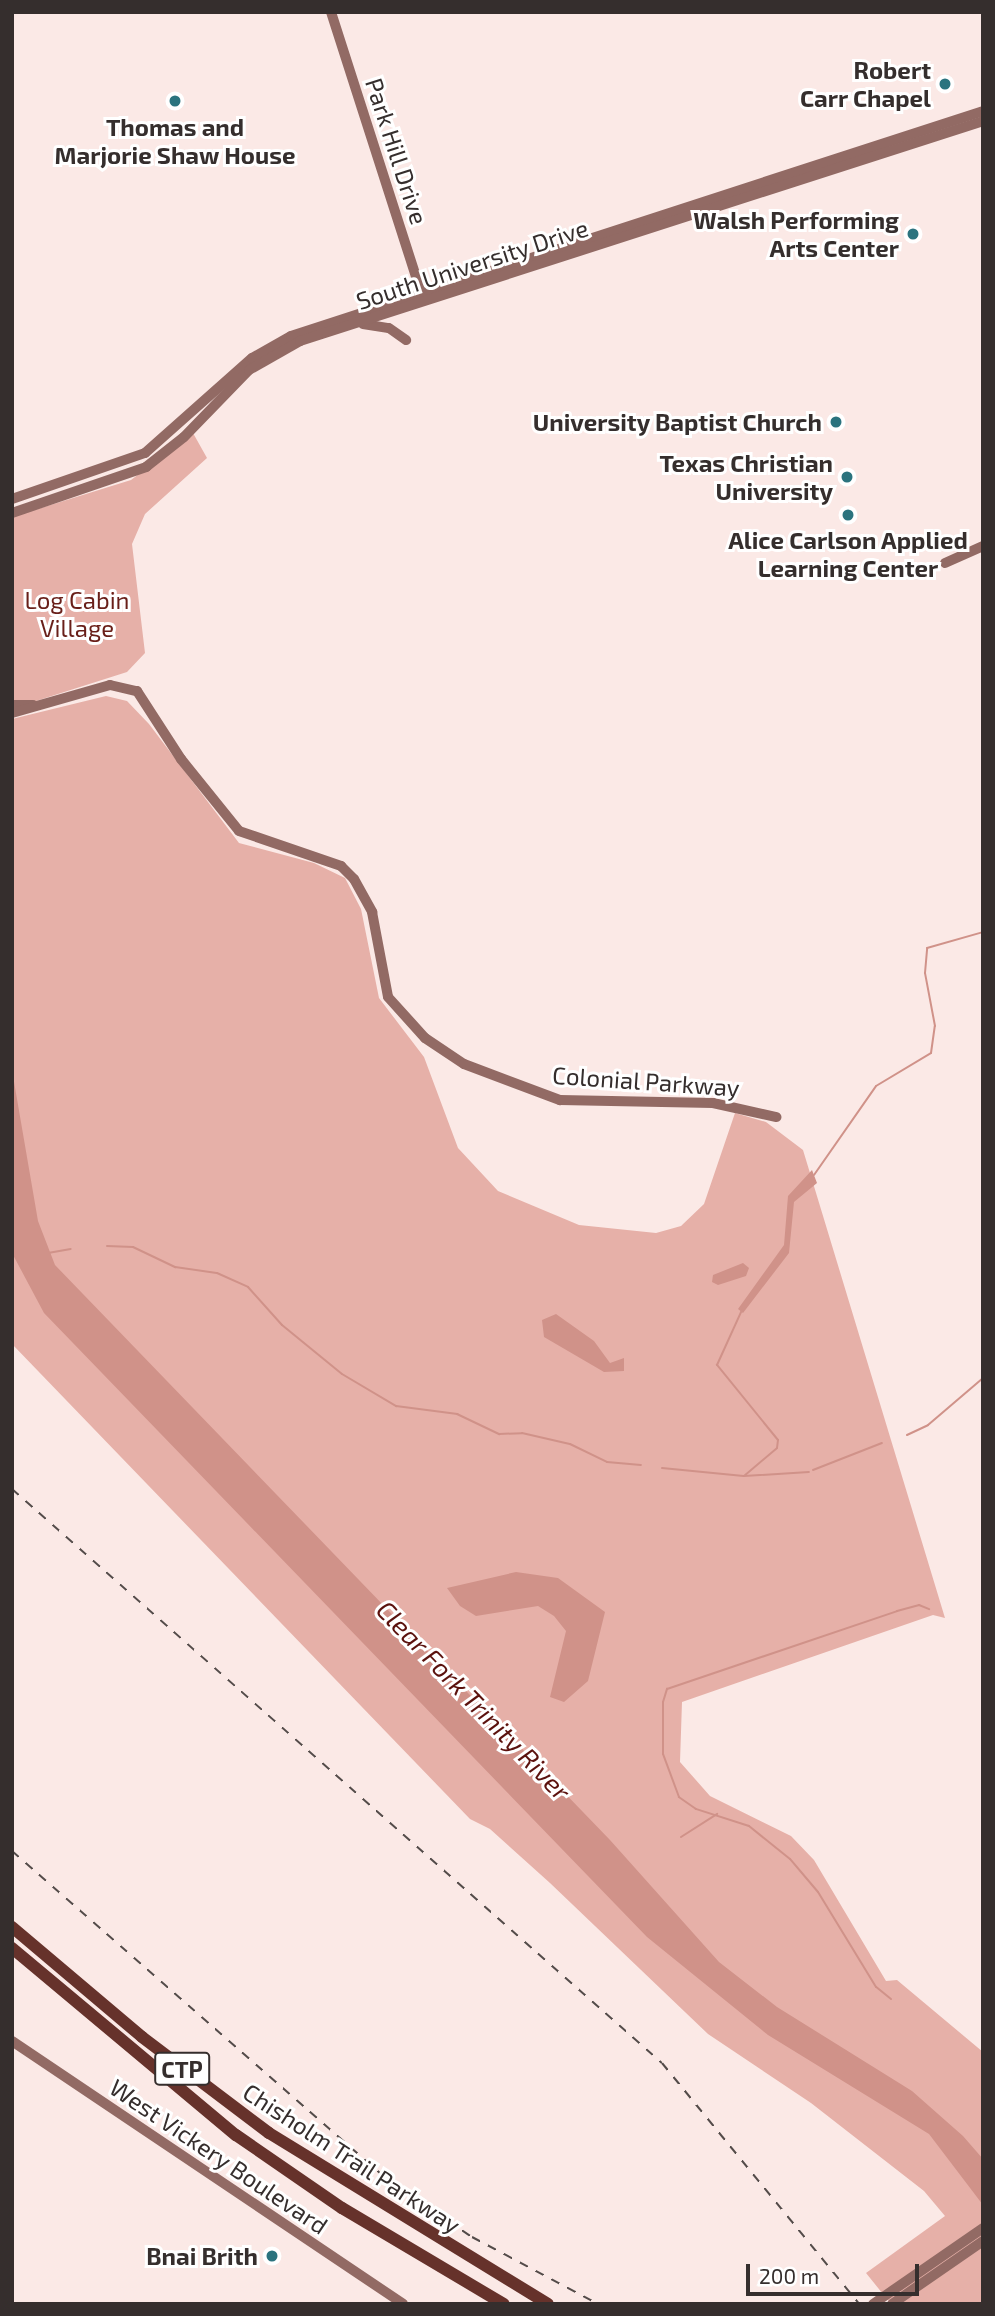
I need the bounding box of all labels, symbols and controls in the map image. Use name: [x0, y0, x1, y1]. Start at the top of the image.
place label: Robert Carr Chapel: [800, 56, 931, 112]
street label: Park Hill Drive: [360, 74, 434, 228]
marker: Robert Carr Chapel: [937, 76, 953, 92]
marker: Thomas and Marjorie Shaw House: [167, 93, 183, 109]
place label: Thomas and Marjorie Shaw House: [54, 113, 296, 169]
place label: Walsh Performing Arts Center: [693, 206, 899, 262]
street label: South University Drive: [352, 213, 592, 315]
marker: Walsh Performing Arts Center: [905, 226, 921, 242]
place label: University Baptist Church: [532, 408, 822, 436]
marker: University Baptist Church: [828, 414, 844, 430]
place label: Texas Christian University: [660, 449, 833, 505]
marker: Texas Christian University: [839, 469, 855, 485]
marker: Alice Carlson Applied Learning Center: [840, 507, 856, 523]
place label: Alice Carlson Applied Learning Center: [728, 526, 968, 582]
park label: Log Cabin Village: [24, 586, 130, 642]
street label: Colonial Parkway: [551, 1060, 741, 1102]
water label: Clear Fork Trinity River: [370, 1593, 578, 1807]
road number: CTP: [154, 2050, 210, 2088]
street label: West Vickery Boulevard: [104, 2072, 334, 2240]
street label: Chisholm Trail Parkway: [237, 2077, 467, 2239]
place label: Bnai Brith: [146, 2242, 258, 2270]
marker: Bnai Brith: [264, 2248, 280, 2264]
scale bar: [750, 2250, 923, 2294]
text: 200 m: [759, 2263, 819, 2288]

